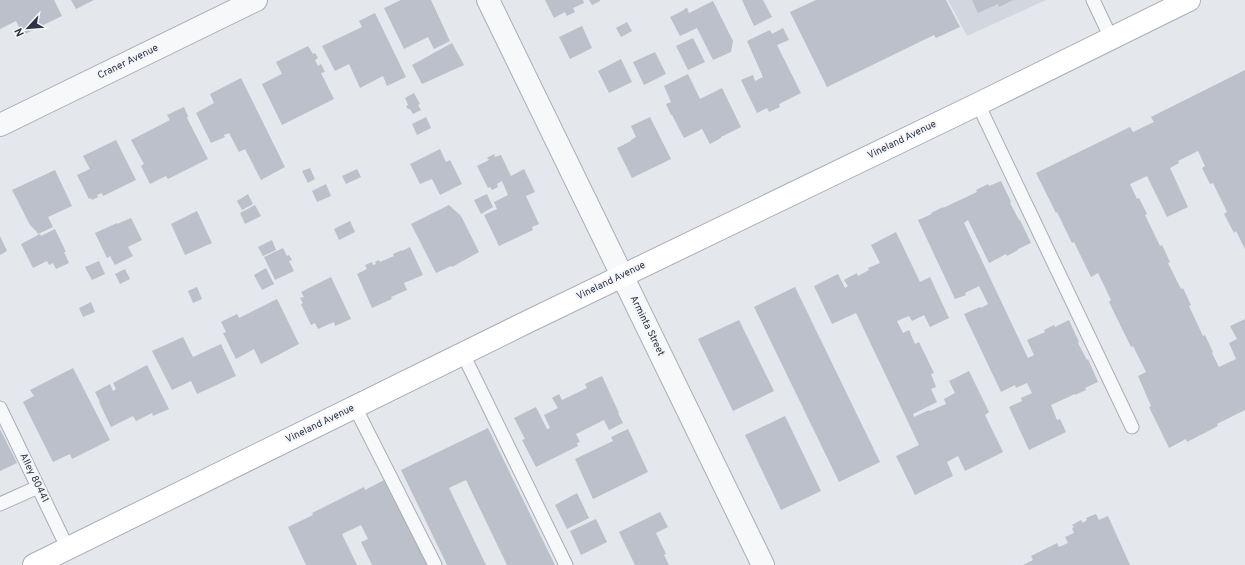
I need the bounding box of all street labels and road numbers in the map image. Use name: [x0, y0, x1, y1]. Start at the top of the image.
street label: Craner Avenue: [95, 42, 161, 82]
street label: Vineland Avenue: [865, 118, 939, 162]
street label: Vineland Avenue: [574, 259, 648, 303]
street label: Arminta Street: [627, 294, 667, 359]
street label: Vineland Avenue: [283, 402, 357, 446]
street label: Alley 80441: [16, 451, 52, 505]

